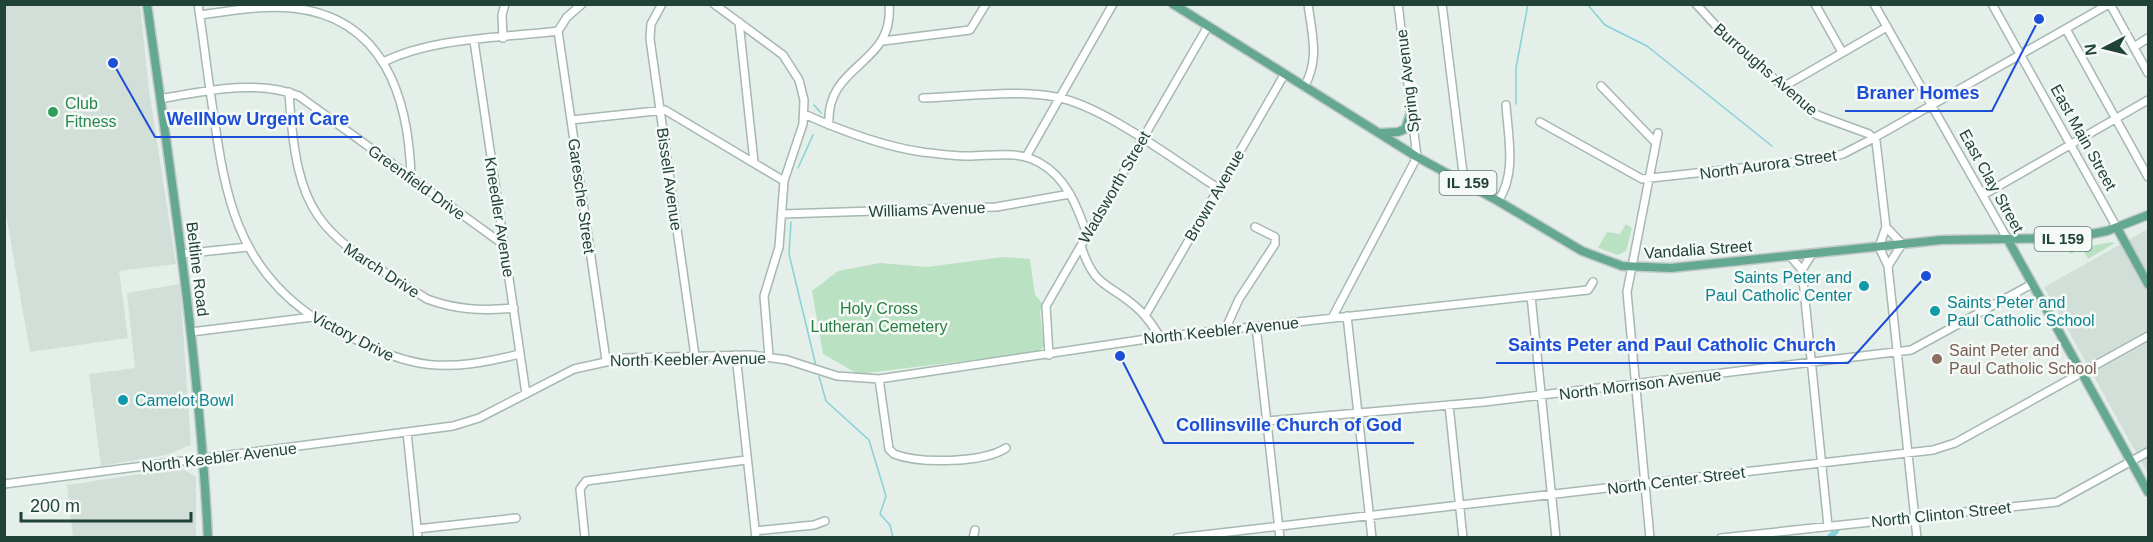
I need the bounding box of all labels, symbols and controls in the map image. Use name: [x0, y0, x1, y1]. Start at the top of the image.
north arrow: [2075, 18, 2135, 78]
street label: Burroughs Avenue: [1711, 20, 1821, 119]
street label: Spring Avenue: [1393, 28, 1422, 133]
text: N: [2081, 43, 2100, 57]
callout: Braner Homes: [1845, 75, 1992, 111]
street label: East Main Street: [2047, 81, 2120, 194]
text: Braner Homes: [1856, 83, 1980, 103]
place label: Club Fitness: [65, 95, 117, 130]
callout: WellNow Urgent Care: [155, 101, 362, 137]
marker: Club Fitness: [46, 105, 60, 119]
text: WellNow Urgent Care: [167, 109, 349, 129]
street label: Bissell Avenue: [654, 127, 685, 232]
street label: East Clay Street: [1956, 127, 2027, 236]
street label: Wadsworth Street: [1075, 128, 1154, 246]
street label: Garesche Street: [565, 137, 598, 255]
street label: Greenfield Drive: [365, 142, 469, 223]
street label: Brown Avenue: [1181, 146, 1248, 244]
street label: North Aurora Street: [1699, 146, 1838, 183]
street label: Kneedler Avenue: [482, 156, 517, 279]
road number: IL 159: [1440, 171, 1496, 195]
street label: Williams Avenue: [868, 199, 986, 220]
street label: Beltline Road: [183, 221, 212, 317]
road number: IL 159: [2034, 227, 2092, 251]
street label: Vandalia Street: [1643, 237, 1753, 262]
street label: March Drive: [341, 240, 423, 301]
place label: Saints Peter and Paul Catholic Center: [1705, 269, 1853, 304]
marker: Saints Peter and Paul Catholic Center: [1857, 279, 1871, 293]
place label: Saints Peter and Paul Catholic School: [1947, 294, 2095, 329]
park label: Holy Cross Lutheran Cemetery: [811, 300, 947, 335]
marker: Saints Peter and Paul Catholic School: [1928, 304, 1942, 318]
street label: Victory Drive: [309, 308, 397, 365]
street label: North Keebler Avenue: [1142, 314, 1300, 347]
callout: Saints Peter and Paul Catholic Church: [1496, 327, 1848, 363]
text: Saints Peter and Paul Catholic Church: [1508, 335, 1836, 355]
place label: Saint Peter and Paul Catholic School: [1949, 342, 2097, 377]
street label: North Keebler Avenue: [610, 350, 766, 369]
marker: Saint Peter and Paul Catholic School: [1930, 352, 1944, 366]
street label: North Morrison Avenue: [1558, 366, 1722, 403]
place label: Camelot Bowl: [135, 392, 234, 409]
marker: Camelot Bowl: [116, 393, 130, 407]
callout: Collinsville Church of God: [1164, 407, 1414, 443]
text: Collinsville Church of God: [1176, 415, 1402, 435]
street label: North Keebler Avenue: [140, 440, 298, 475]
street label: North Center Street: [1606, 464, 1746, 497]
scale bar: [21, 485, 190, 523]
text: 200 m: [30, 496, 80, 516]
street label: North Clinton Street: [1870, 499, 2012, 530]

